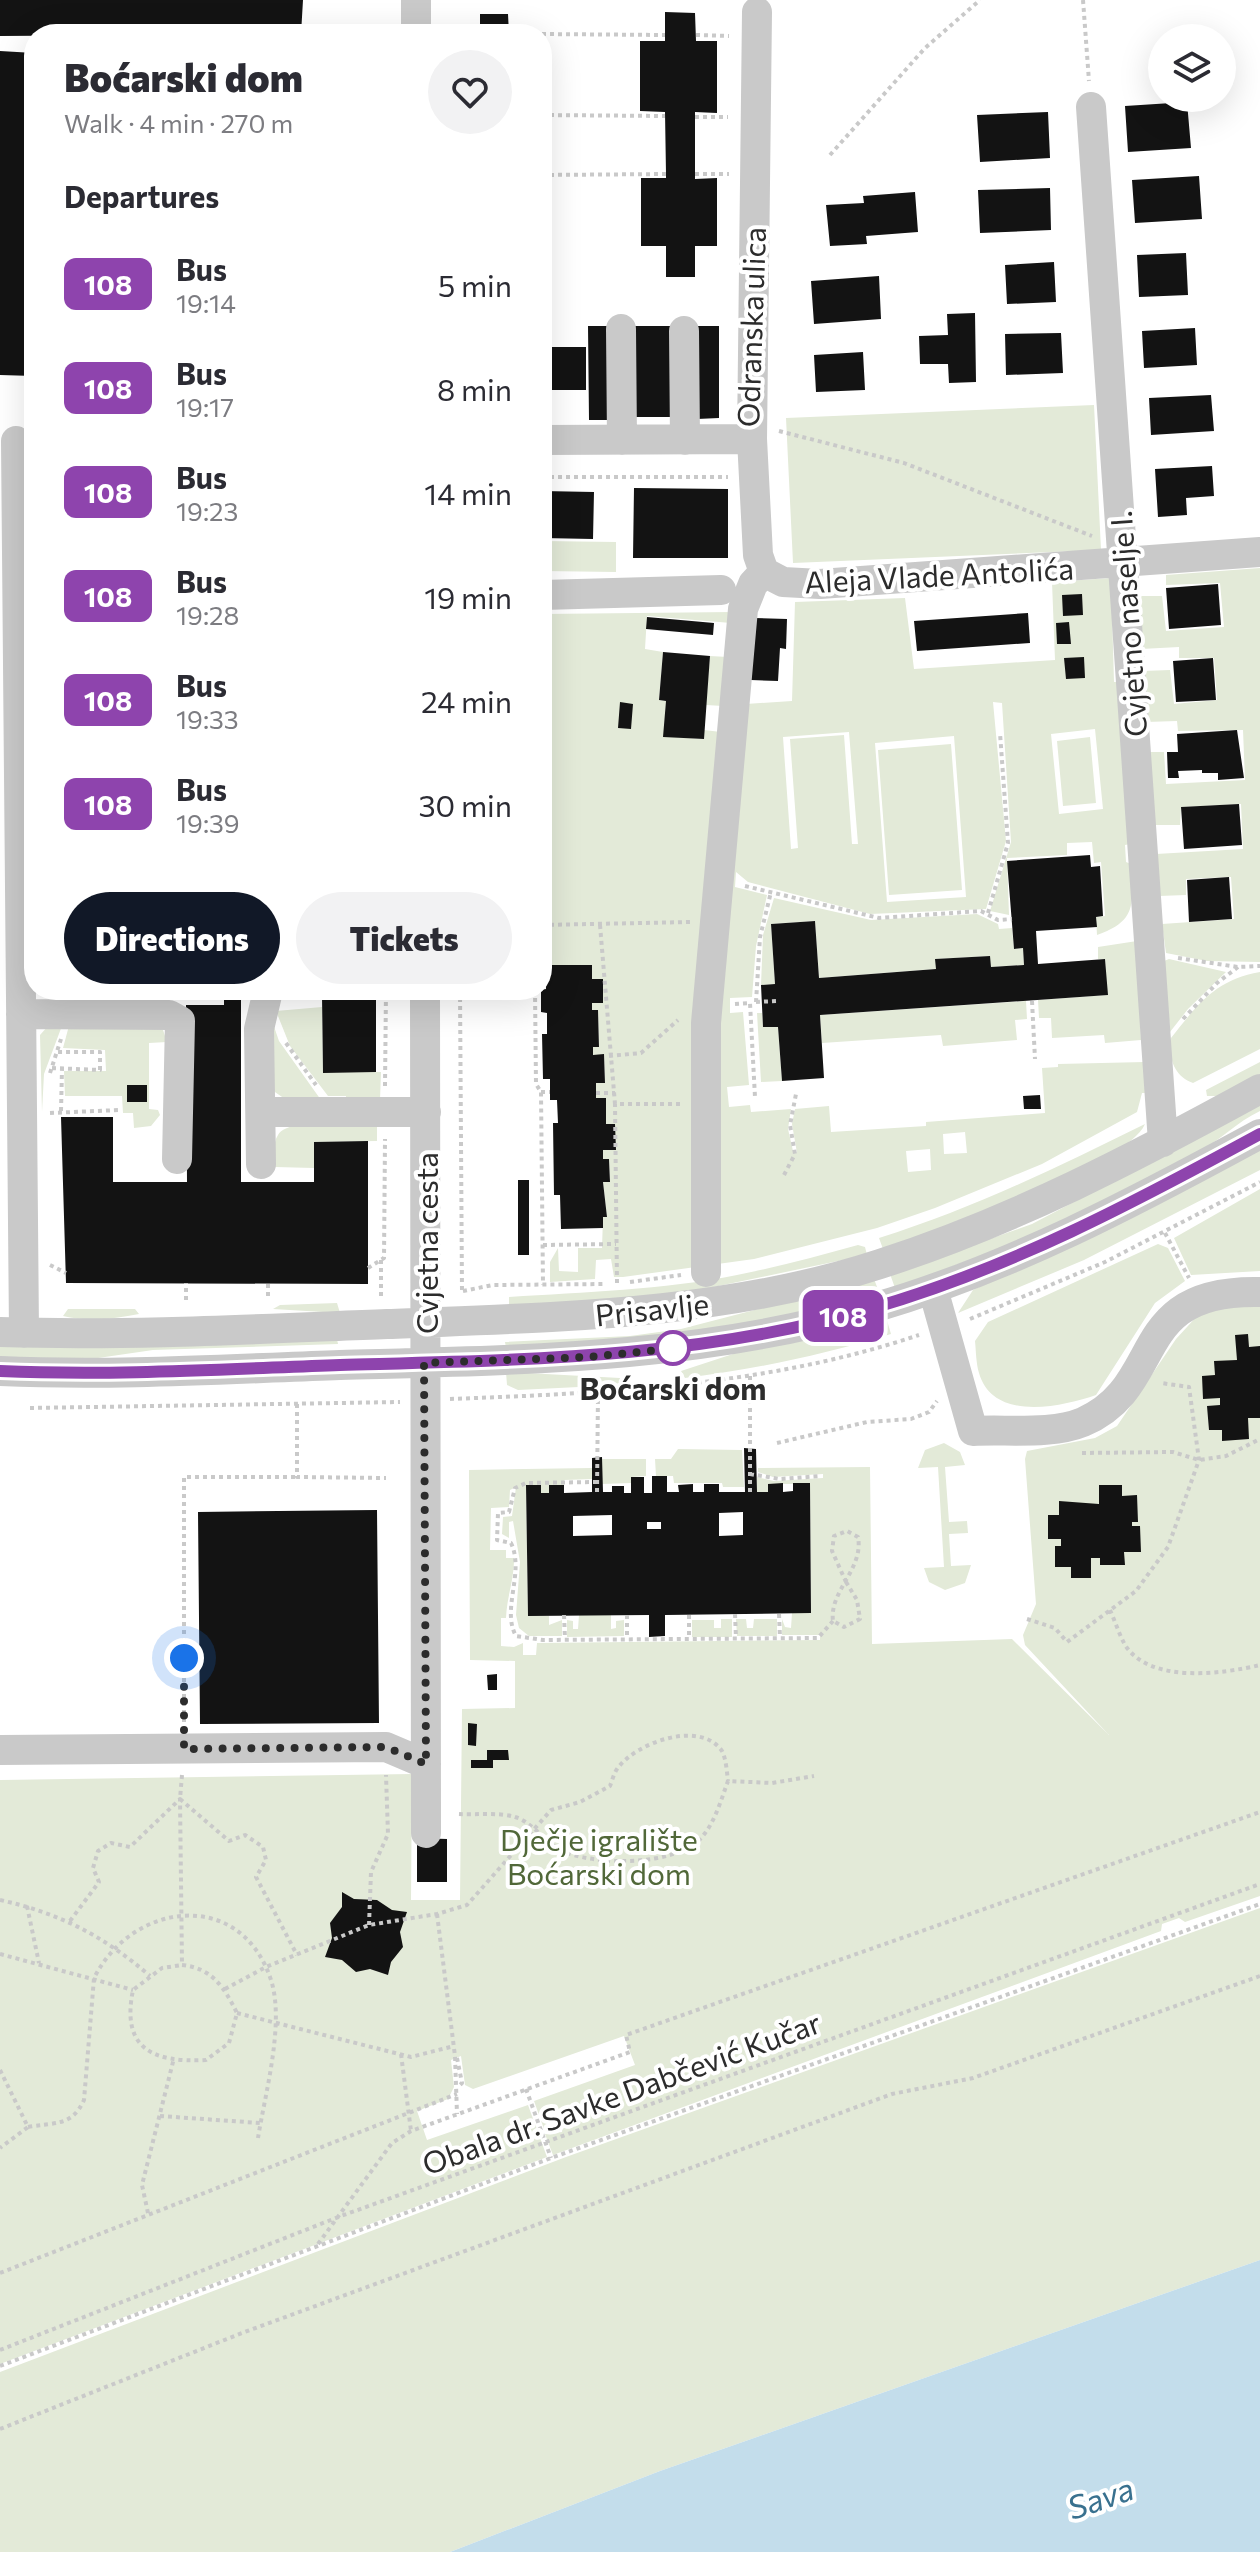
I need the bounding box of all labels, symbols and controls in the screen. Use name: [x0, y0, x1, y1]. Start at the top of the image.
map controls: [1148, 24, 1236, 112]
button: layers: [1148, 24, 1236, 112]
button: heart: [428, 50, 512, 134]
text: Boćarski dom: [64, 53, 303, 100]
text: Walk · 4 min · 270 m: [64, 107, 293, 138]
text: Departures: [64, 177, 219, 214]
street label: Odranska ulica: [728, 226, 772, 428]
text: Bus: [176, 250, 227, 287]
text: 5 min: [438, 266, 512, 303]
text: 108: [84, 267, 132, 301]
text: 19:14: [176, 287, 236, 318]
text: Bus: [176, 354, 227, 391]
text: 8 min: [437, 370, 512, 407]
text: 108: [84, 371, 132, 405]
text: 19:17: [176, 391, 234, 422]
text: Bus: [176, 458, 227, 495]
text: 14 min: [424, 474, 512, 511]
text: 108: [84, 475, 132, 509]
text: 19:23: [176, 495, 238, 526]
street label: Cvjetno naselje I.: [1101, 510, 1153, 738]
street label: Aleja Vlade Antolića: [803, 548, 1075, 600]
text: Bus: [176, 562, 227, 599]
text: 19 min: [424, 578, 512, 615]
text: 108: [84, 579, 132, 613]
text: 19:28: [176, 599, 239, 630]
text: Bus: [176, 666, 227, 703]
text: 24 min: [421, 682, 512, 719]
text: 108: [84, 683, 132, 717]
text: 19:33: [176, 703, 239, 734]
text: Bus: [176, 770, 227, 807]
text: 30 min: [418, 786, 512, 823]
text: 108: [84, 787, 132, 821]
text: 19:39: [176, 807, 240, 838]
button: Directions: [64, 892, 280, 984]
button: Tickets: [296, 892, 512, 984]
street label: Cvjetna cesta: [407, 1152, 444, 1334]
street label: Prisavlje: [593, 1284, 711, 1332]
line badge: 108: [797, 1290, 889, 1342]
text: 108: [819, 1299, 867, 1333]
marker: Boćarski dom: [656, 1331, 690, 1365]
place label: Boćarski dom: [579, 1369, 767, 1406]
your location: [164, 1638, 204, 1678]
park label: Dječje igralište Boćarski dom: [500, 1820, 698, 1891]
street label: Obala dr. Savke Dabčević Kučar: [417, 2003, 825, 2181]
water label: Sava: [1062, 2467, 1138, 2527]

